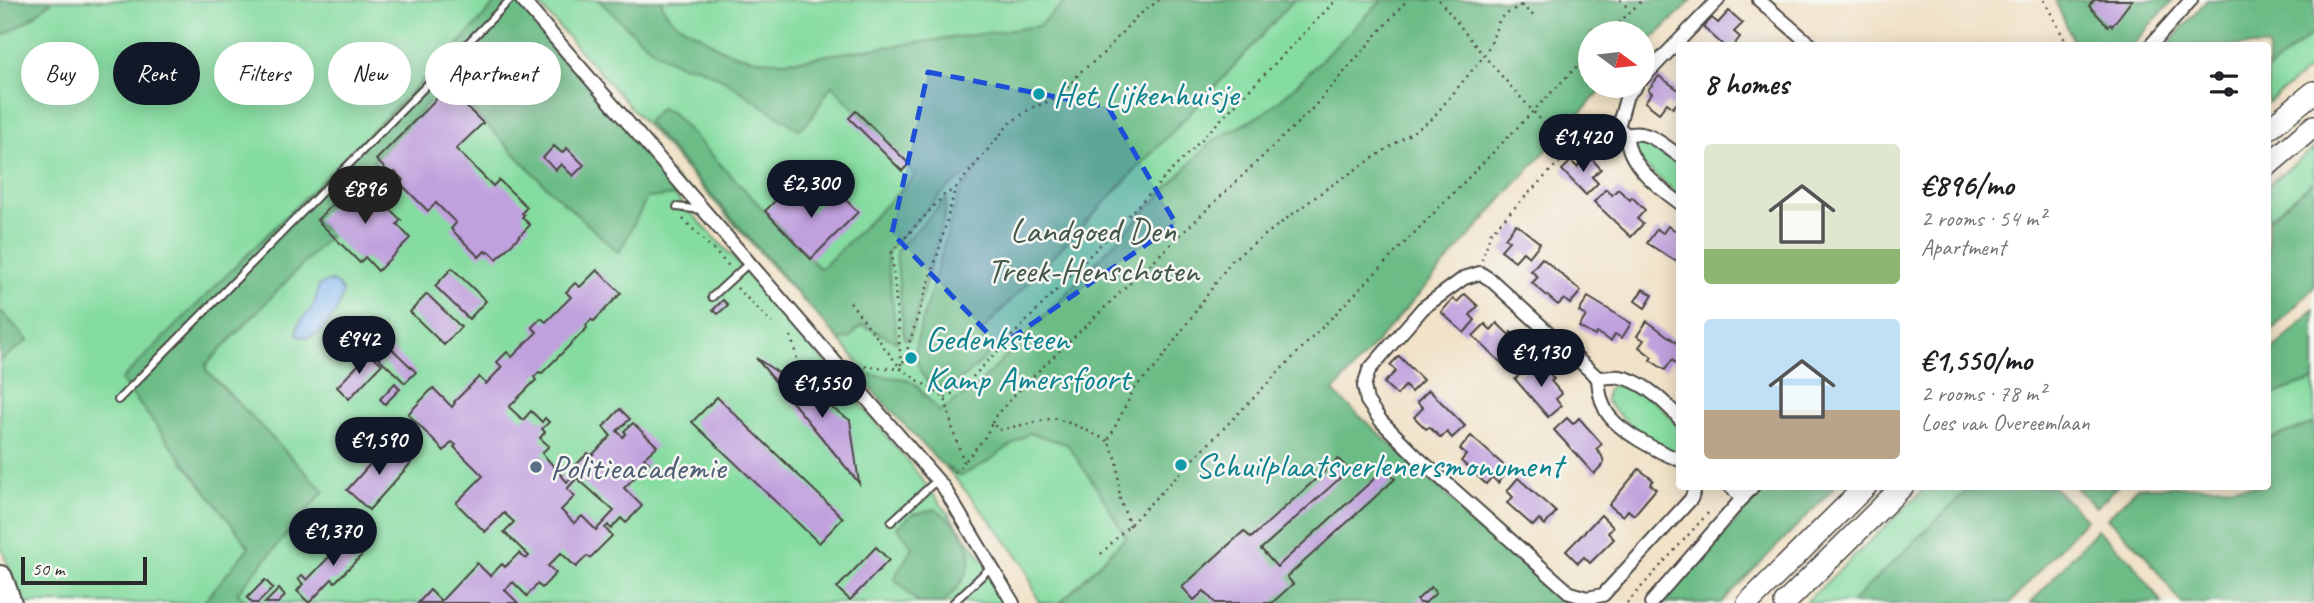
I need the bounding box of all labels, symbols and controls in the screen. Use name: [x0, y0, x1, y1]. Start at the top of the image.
north arrow: [1578, 21, 1656, 98]
map controls: [1578, 21, 1655, 98]
chip: Buy: [21, 42, 99, 105]
chip: Rent: [113, 42, 200, 105]
chip: Filters: [214, 42, 314, 105]
chip: New: [328, 42, 411, 105]
chip: Apartment: [425, 42, 561, 105]
text: 8 homes: [1704, 65, 1789, 103]
icon: filters: [2205, 65, 2243, 103]
place label: Het Lijkenhuisje: [1053, 72, 1241, 117]
marker: Het Lijkenhuisje: [1031, 86, 1047, 102]
pin: €1,420: [1526, 114, 1640, 174]
text: €1,420: [1555, 122, 1611, 151]
pin: €2,300: [754, 160, 868, 220]
pin: €896: [324, 166, 406, 226]
text: €896/mo: [1921, 166, 2014, 204]
text: €2,300: [783, 168, 839, 197]
icon: home: [1760, 172, 1844, 256]
text: €896: [344, 174, 386, 203]
text: 2 rooms · 54 m²: [1921, 204, 2045, 233]
park label: Landgoed Den Treek-Henschoten: [987, 208, 1201, 293]
text: Apartment: [1921, 233, 2006, 262]
pin: €942: [318, 316, 400, 376]
place label: Gedenksteen Kamp Amersfoort: [925, 316, 1133, 401]
text: €942: [338, 324, 380, 353]
pin: €1,130: [1484, 330, 1598, 389]
text: €1,130: [1513, 337, 1569, 366]
text: €1,550/mo: [1921, 341, 2032, 379]
icon: home: [1760, 347, 1844, 431]
marker: Gedenksteen Kamp Amersfoort: [903, 350, 919, 366]
pin: €1,550: [765, 360, 879, 420]
text: €1,550: [794, 368, 850, 397]
text: 2 rooms · 78 m²: [1921, 379, 2045, 408]
text: Loes van Overeemlaan: [1921, 408, 2090, 437]
pin: €1,590: [322, 418, 436, 477]
text: €1,590: [351, 425, 407, 454]
place label: Schuilplaatsverlenersmonument: [1195, 443, 1567, 488]
place label: Politieacademie: [550, 445, 728, 490]
marker: Schuilplaatsverlenersmonument: [1173, 457, 1189, 473]
marker: Politieacademie: [528, 459, 544, 475]
pin: €1,370: [276, 508, 390, 568]
text: €1,370: [305, 516, 361, 545]
scale bar: [21, 554, 147, 586]
text: 50 m: [32, 557, 64, 581]

